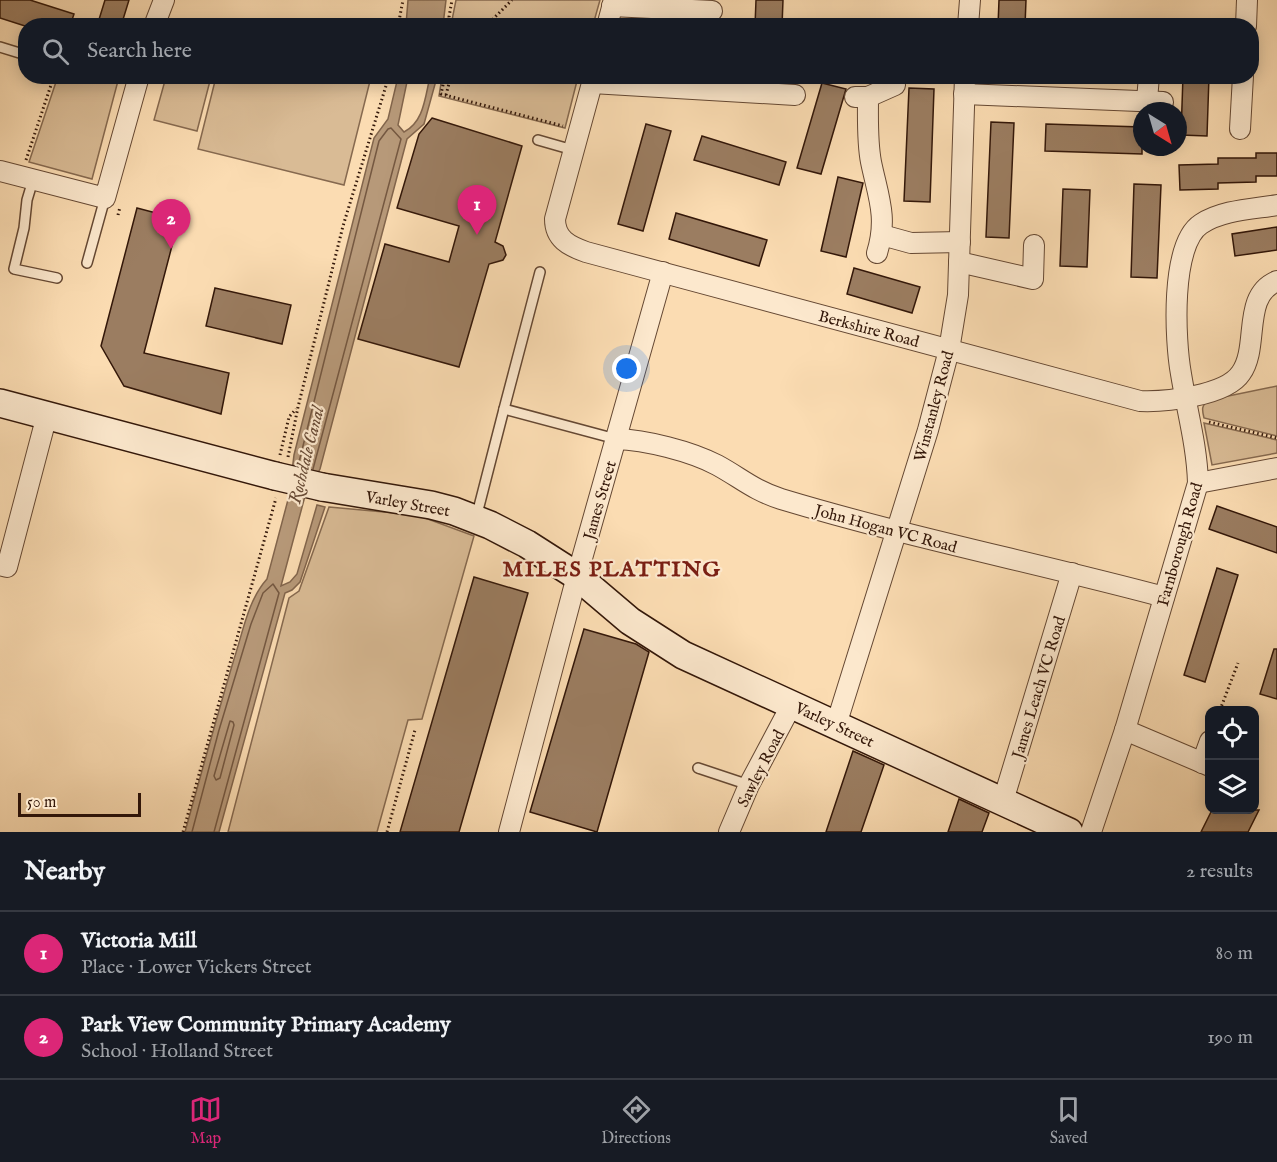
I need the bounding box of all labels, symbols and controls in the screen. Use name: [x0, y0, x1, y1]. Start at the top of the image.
search box: [18, 18, 1259, 84]
icon: search: [39, 35, 72, 68]
text: Search here: [87, 37, 192, 65]
north arrow: [1133, 102, 1187, 156]
pin: 1: [458, 186, 496, 235]
pin: 2: [152, 200, 190, 249]
street label: Berkshire Road: [816, 307, 922, 353]
street label: Winstanley Road: [911, 349, 959, 464]
your location: [612, 354, 641, 383]
water label: Rochdale Canal: [284, 403, 331, 506]
street label: James Street: [580, 458, 622, 544]
street label: Farnborough Road: [1154, 480, 1208, 609]
street label: Varley Street: [363, 488, 452, 522]
street label: John Hogan VC Road: [810, 501, 959, 559]
district label: MILES PLATTING: [503, 556, 721, 584]
street label: James Leach VC Road: [1008, 613, 1071, 763]
street label: Varley Street: [791, 698, 877, 753]
map controls: [1205, 706, 1259, 814]
button: locate: [1205, 706, 1259, 760]
street label: Sawley Road: [734, 726, 790, 811]
button: layers: [1205, 760, 1259, 814]
scale bar: [18, 790, 141, 818]
text: 50 m: [27, 793, 56, 813]
text: Nearby: [24, 855, 105, 888]
text: 2 results: [1186, 859, 1253, 884]
text: Victoria Mill: [81, 927, 197, 955]
text: 1: [40, 941, 47, 966]
text: 80 m: [1216, 941, 1253, 966]
text: Place · Lower Vickers Street: [81, 955, 312, 980]
text: Park View Community Primary Academy: [81, 1011, 451, 1039]
text: 2: [39, 1025, 48, 1050]
text: 190 m: [1207, 1025, 1253, 1050]
text: School · Holland Street: [81, 1039, 273, 1064]
tab: Map: [189, 1093, 222, 1149]
tab: Directions: [601, 1093, 671, 1149]
tab: Saved: [1050, 1093, 1088, 1149]

